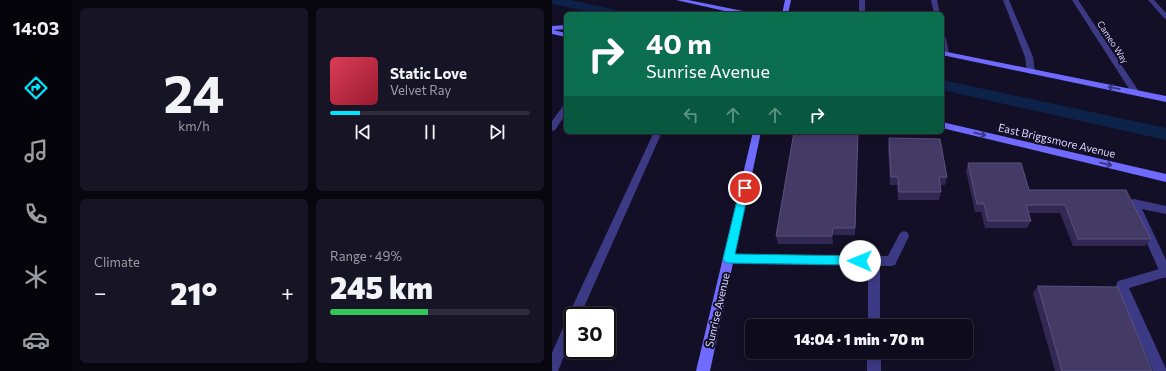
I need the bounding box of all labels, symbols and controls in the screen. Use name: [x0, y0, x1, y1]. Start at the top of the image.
text: 14:03: [13, 17, 59, 39]
street label: Cameo Way: [1095, 19, 1131, 66]
text: 40 m: [646, 26, 712, 60]
icon: right: [580, 28, 632, 80]
text: 24: [164, 60, 224, 124]
text: Sunrise Avenue: [646, 60, 770, 82]
text: Static Love: [390, 64, 467, 82]
icon: directions: [22, 74, 50, 102]
text: Velvet Ray: [390, 82, 451, 98]
one-way arrow: [1108, 84, 1121, 92]
icon: left: [680, 104, 702, 126]
icon: ahead: [722, 104, 744, 126]
icon: ahead: [764, 104, 786, 126]
icon: right: [806, 104, 828, 126]
text: km/h: [178, 118, 210, 134]
street label: East Briggsmore Avenue: [997, 120, 1117, 160]
icon: previous: [352, 121, 374, 143]
icon: pause: [419, 121, 441, 143]
icon: next: [486, 121, 508, 143]
one-way arrow: [973, 131, 986, 138]
icon: music: [22, 137, 50, 165]
one-way arrow: [1100, 160, 1113, 168]
pin: [728, 171, 762, 205]
icon: arrive: [734, 177, 756, 199]
icon: phone: [22, 200, 50, 228]
position arrow: [839, 240, 881, 282]
text: Range · 49%: [330, 248, 402, 264]
text: Climate: [94, 254, 140, 270]
icon: climate: [22, 263, 50, 291]
text: 245 km: [330, 268, 433, 305]
street label: Sunrise Avenue: [702, 271, 732, 348]
text: 21°: [170, 274, 217, 311]
text: −: [94, 279, 107, 306]
text: +: [281, 279, 294, 306]
speed limit sign: 30: [564, 307, 616, 359]
icon: car: [22, 326, 50, 354]
text: 14:04 · 1 min · 70 m: [794, 330, 924, 348]

